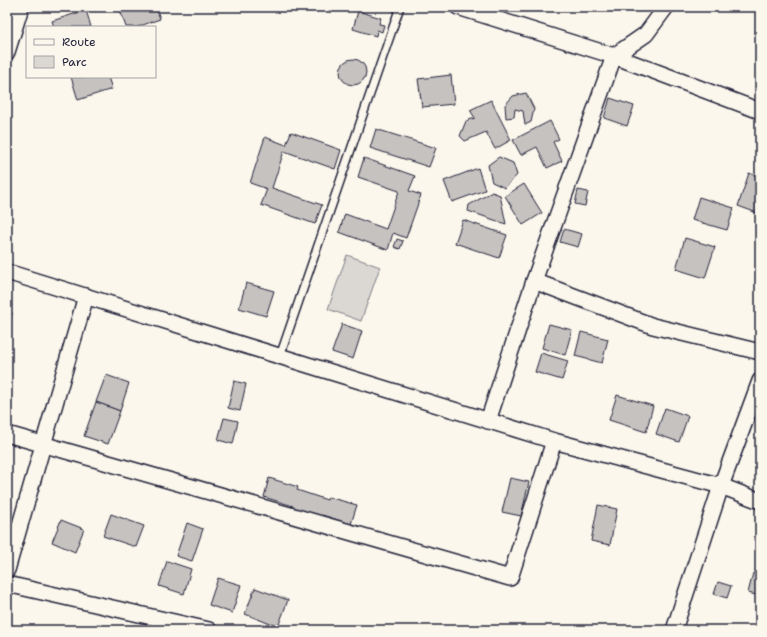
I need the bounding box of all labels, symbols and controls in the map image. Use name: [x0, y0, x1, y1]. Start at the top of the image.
legend: [26, 26, 156, 78]
text: Route: [62, 34, 96, 50]
text: Parc: [62, 54, 87, 70]

